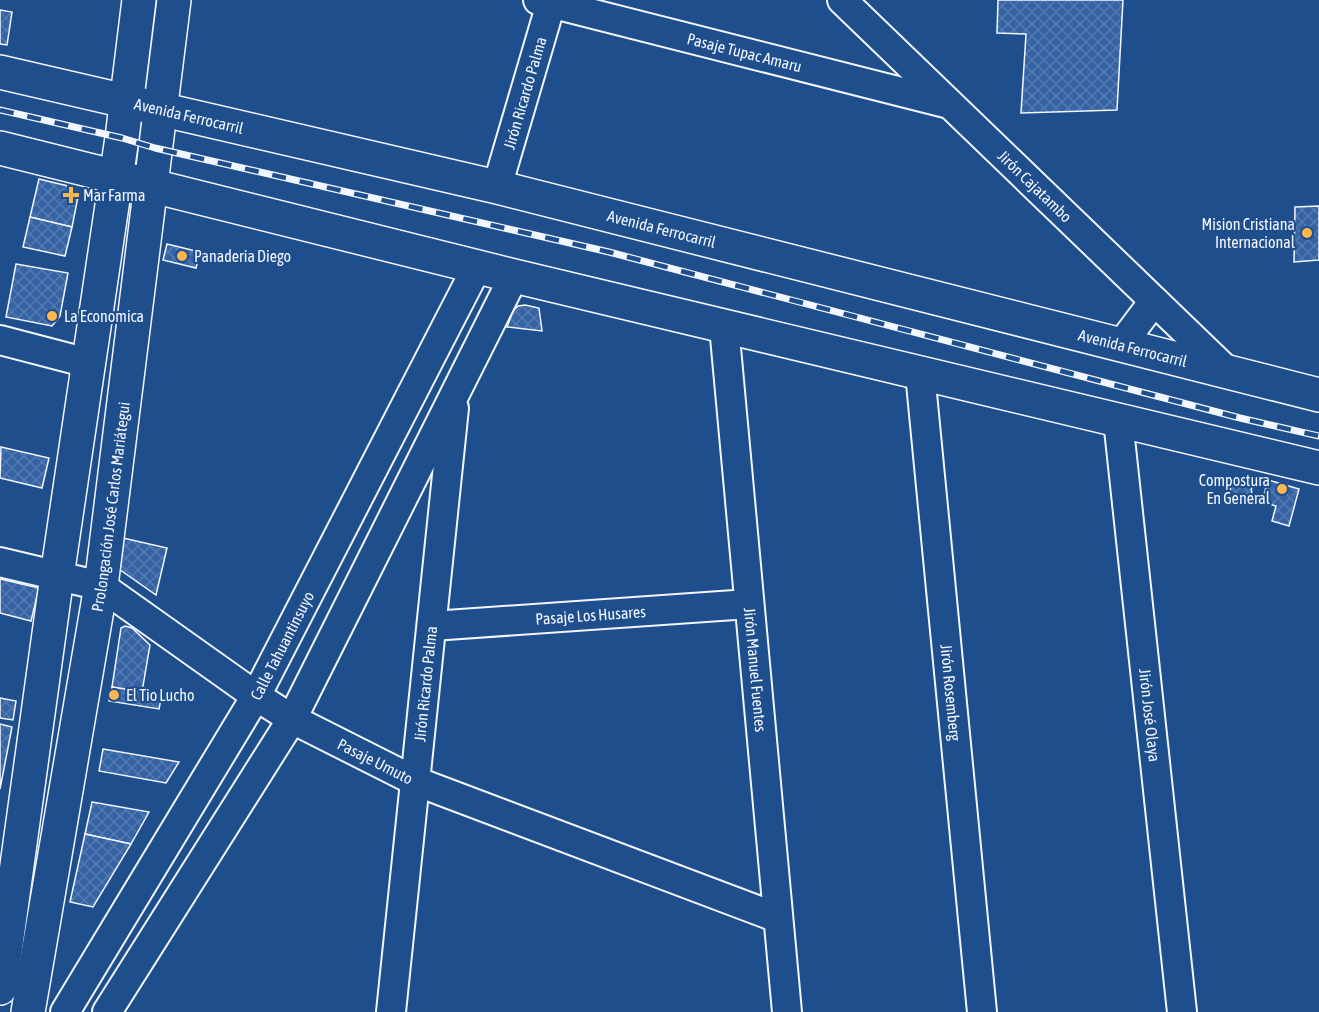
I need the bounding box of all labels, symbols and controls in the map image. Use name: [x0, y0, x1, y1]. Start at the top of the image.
street label: Pasaje Tupac Amaru: [685, 29, 804, 75]
street label: Jirón Ricardo Palma: [500, 35, 550, 151]
street label: Avenida Ferrocarril: [133, 94, 246, 137]
street label: Jirón Cajatambo: [994, 146, 1076, 226]
place label: Mar Farma: [83, 186, 145, 204]
marker: Mar Farma: [64, 188, 78, 202]
street label: Avenida Ferrocarril: [605, 206, 719, 251]
place label: Mision Cristiana Internacional: [1202, 215, 1296, 251]
marker: Mision Cristiana Internacional: [1300, 226, 1314, 240]
place label: Panaderia Diego: [194, 247, 291, 266]
marker: Panaderia Diego: [175, 249, 189, 263]
place label: La Economica: [64, 307, 144, 325]
marker: La Economica: [45, 309, 59, 323]
street label: Avenida Ferrocarril: [1077, 325, 1190, 370]
street label: Prolongación José Carlos Mariátegui: [88, 401, 133, 613]
place label: Compostura En General: [1199, 471, 1271, 507]
marker: Compostura En General: [1275, 482, 1289, 496]
street label: Calle Tahuantinsuyo: [247, 588, 317, 703]
street label: Pasaje Los Husares: [535, 602, 647, 628]
street label: Jirón Manuel Fuentes: [741, 607, 770, 733]
street label: Jirón Ricardo Palma: [410, 625, 440, 743]
street label: Jirón Rosemberg: [937, 643, 965, 742]
street label: Jirón José Olaya: [1136, 668, 1164, 763]
place label: El Tio Lucho: [126, 686, 194, 704]
marker: El Tio Lucho: [107, 688, 121, 702]
street label: Pasaje Umuto: [335, 735, 416, 788]

